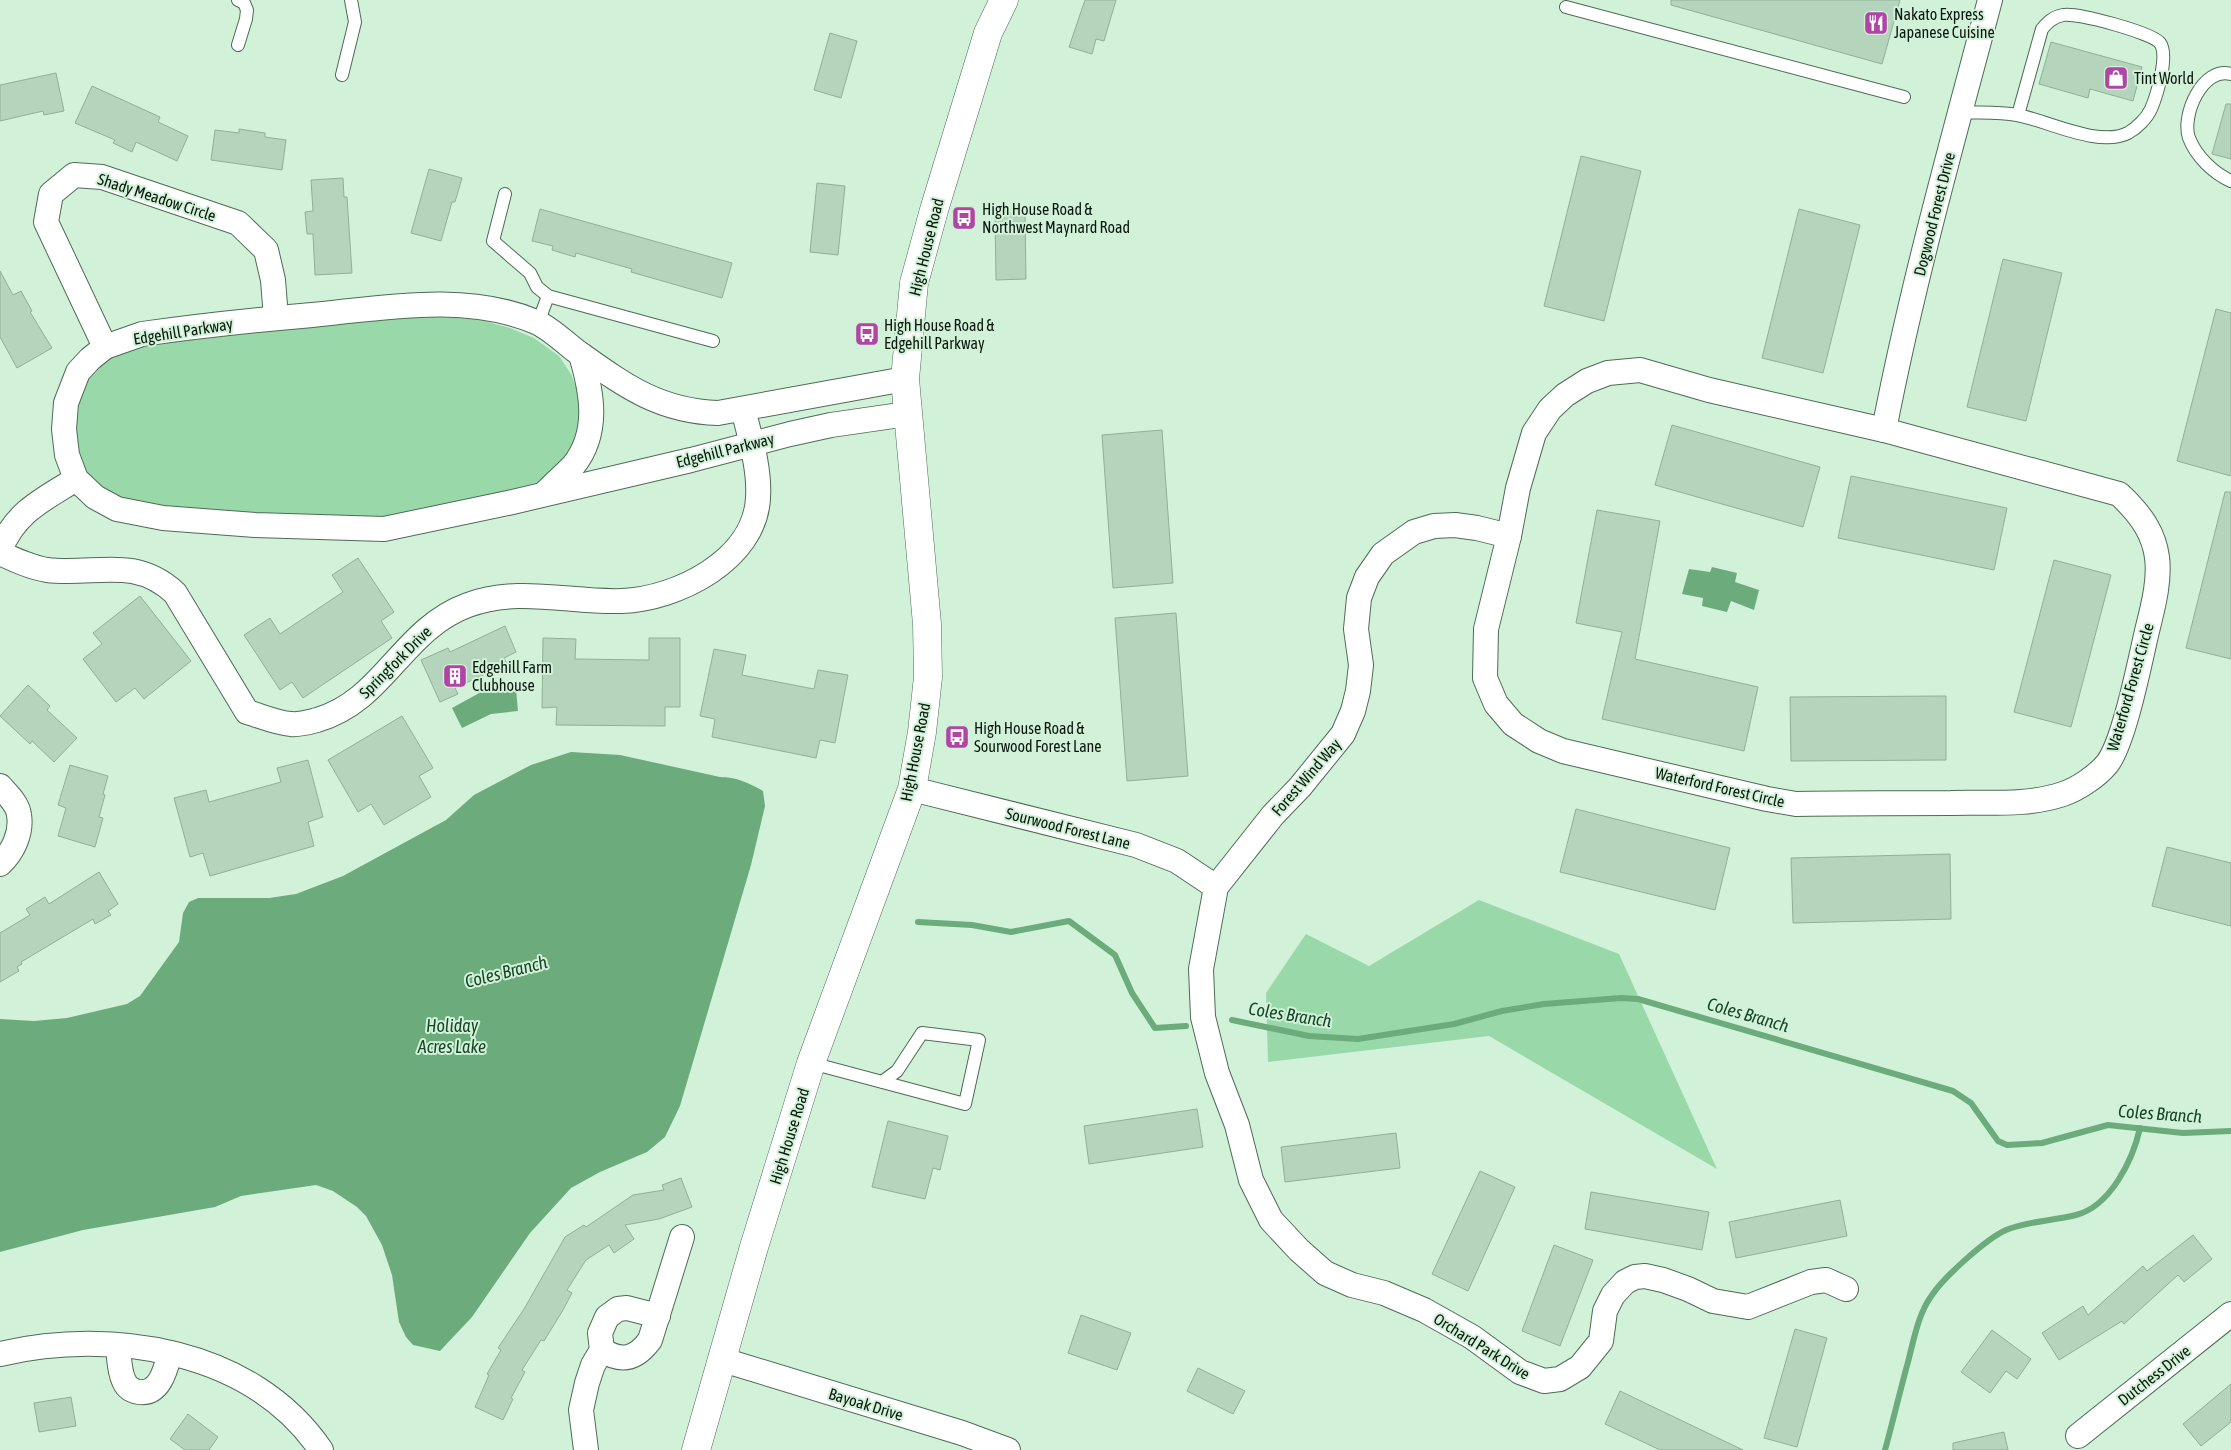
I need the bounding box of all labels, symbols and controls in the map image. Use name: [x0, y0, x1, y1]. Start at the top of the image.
place label: Nakato Express Japanese Cuisine: [1894, 5, 1995, 42]
restaurant icon: Nakato Express Japanese Cuisine: [1863, 10, 1889, 36]
shop icon: Tint World: [2103, 65, 2129, 91]
place label: Tint World: [2134, 69, 2194, 87]
street label: Dogwood Forest Drive: [1910, 150, 1959, 278]
street label: Shady Meadow Circle: [95, 169, 218, 226]
street label: High House Road: [905, 196, 948, 298]
place label: High House Road & Northwest Maynard Road: [982, 200, 1130, 237]
bus stop icon: High House Road & Northwest Maynard Road: [951, 205, 977, 231]
street label: Edgehill Parkway: [132, 314, 235, 349]
place label: High House Road & Edgehill Parkway: [884, 316, 995, 353]
bus stop icon: High House Road & Edgehill Parkway: [854, 321, 880, 347]
street label: Edgehill Parkway: [674, 429, 777, 472]
street label: Waterford Forest Circle: [2103, 621, 2157, 753]
street label: Springfork Drive: [355, 622, 435, 702]
place label: Edgehill Farm Clubhouse: [472, 658, 552, 694]
building icon: Edgehill Farm Clubhouse: [442, 663, 468, 689]
street label: High House Road: [897, 701, 934, 803]
place label: High House Road & Sourwood Forest Lane: [974, 719, 1102, 755]
bus stop icon: High House Road & Sourwood Forest Lane: [944, 724, 970, 750]
street label: Forest Wind Way: [1268, 735, 1345, 820]
street label: Waterford Forest Circle: [1654, 763, 1786, 811]
street label: Sourwood Forest Lane: [1004, 804, 1132, 852]
water label: Coles Branch: [463, 951, 549, 992]
water label: Coles Branch: [1705, 993, 1792, 1036]
water label: Coles Branch: [1247, 998, 1333, 1031]
water label: Holiday Acres Lake: [417, 1015, 486, 1057]
street label: High House Road: [766, 1086, 813, 1187]
water label: Coles Branch: [2117, 1100, 2203, 1127]
street label: Orchard Park Drive: [1431, 1309, 1533, 1383]
street label: Dutchess Drive: [2114, 1341, 2194, 1409]
street label: Bayoak Drive: [826, 1384, 905, 1425]

